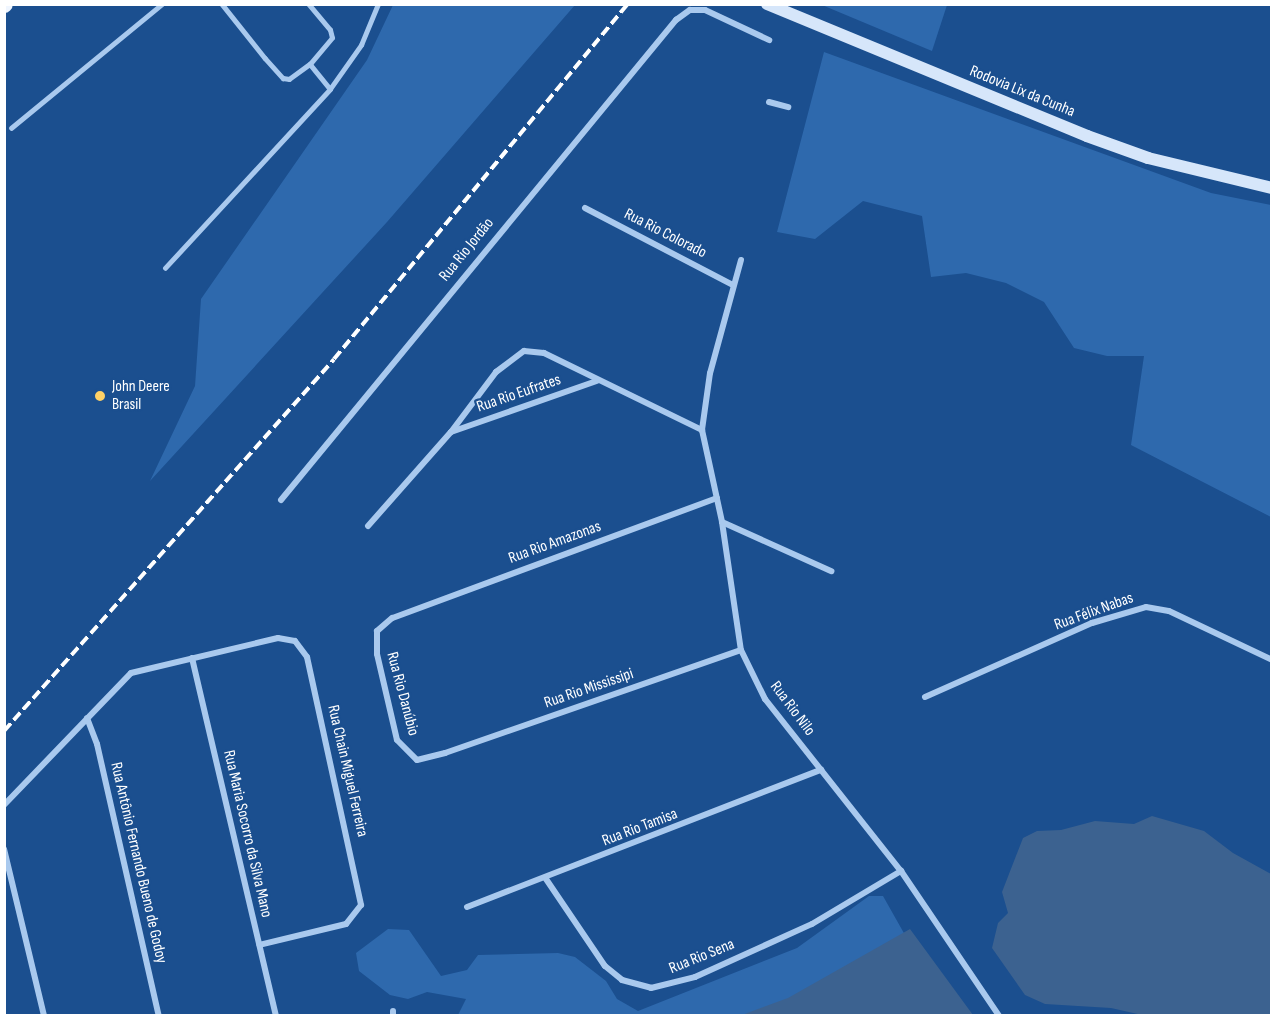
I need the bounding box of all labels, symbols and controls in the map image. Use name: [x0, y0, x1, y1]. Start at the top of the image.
street label: Rodovia Lix da Cunha: [967, 62, 1077, 122]
street label: Rua Rio Colorado: [621, 205, 709, 263]
street label: Rua Rio Jordão: [436, 214, 498, 286]
street label: Rua Rio Eufrates: [474, 371, 564, 417]
place label: John Deere Brasil: [112, 377, 170, 415]
marker: John Deere Brasil: [93, 389, 107, 403]
street label: Rua Rio Amazonas: [506, 517, 604, 569]
street label: Rua Félix Nabas: [1052, 589, 1136, 635]
street label: Rua Rio Danúbio: [382, 650, 422, 738]
street label: Rua Rio Mississipi: [542, 665, 636, 713]
street label: Rua Rio Nilo: [765, 678, 819, 740]
street label: Rua Chain Miguel Ferreira: [323, 703, 371, 839]
street label: Rua Maria Socorro da Silva Mano: [218, 748, 276, 920]
street label: Rua Antônio Fernando Bueno de Godoy: [105, 761, 171, 965]
street label: Rua Rio Tamisa: [600, 805, 680, 851]
street label: Rua Rio Sena: [667, 935, 737, 979]

